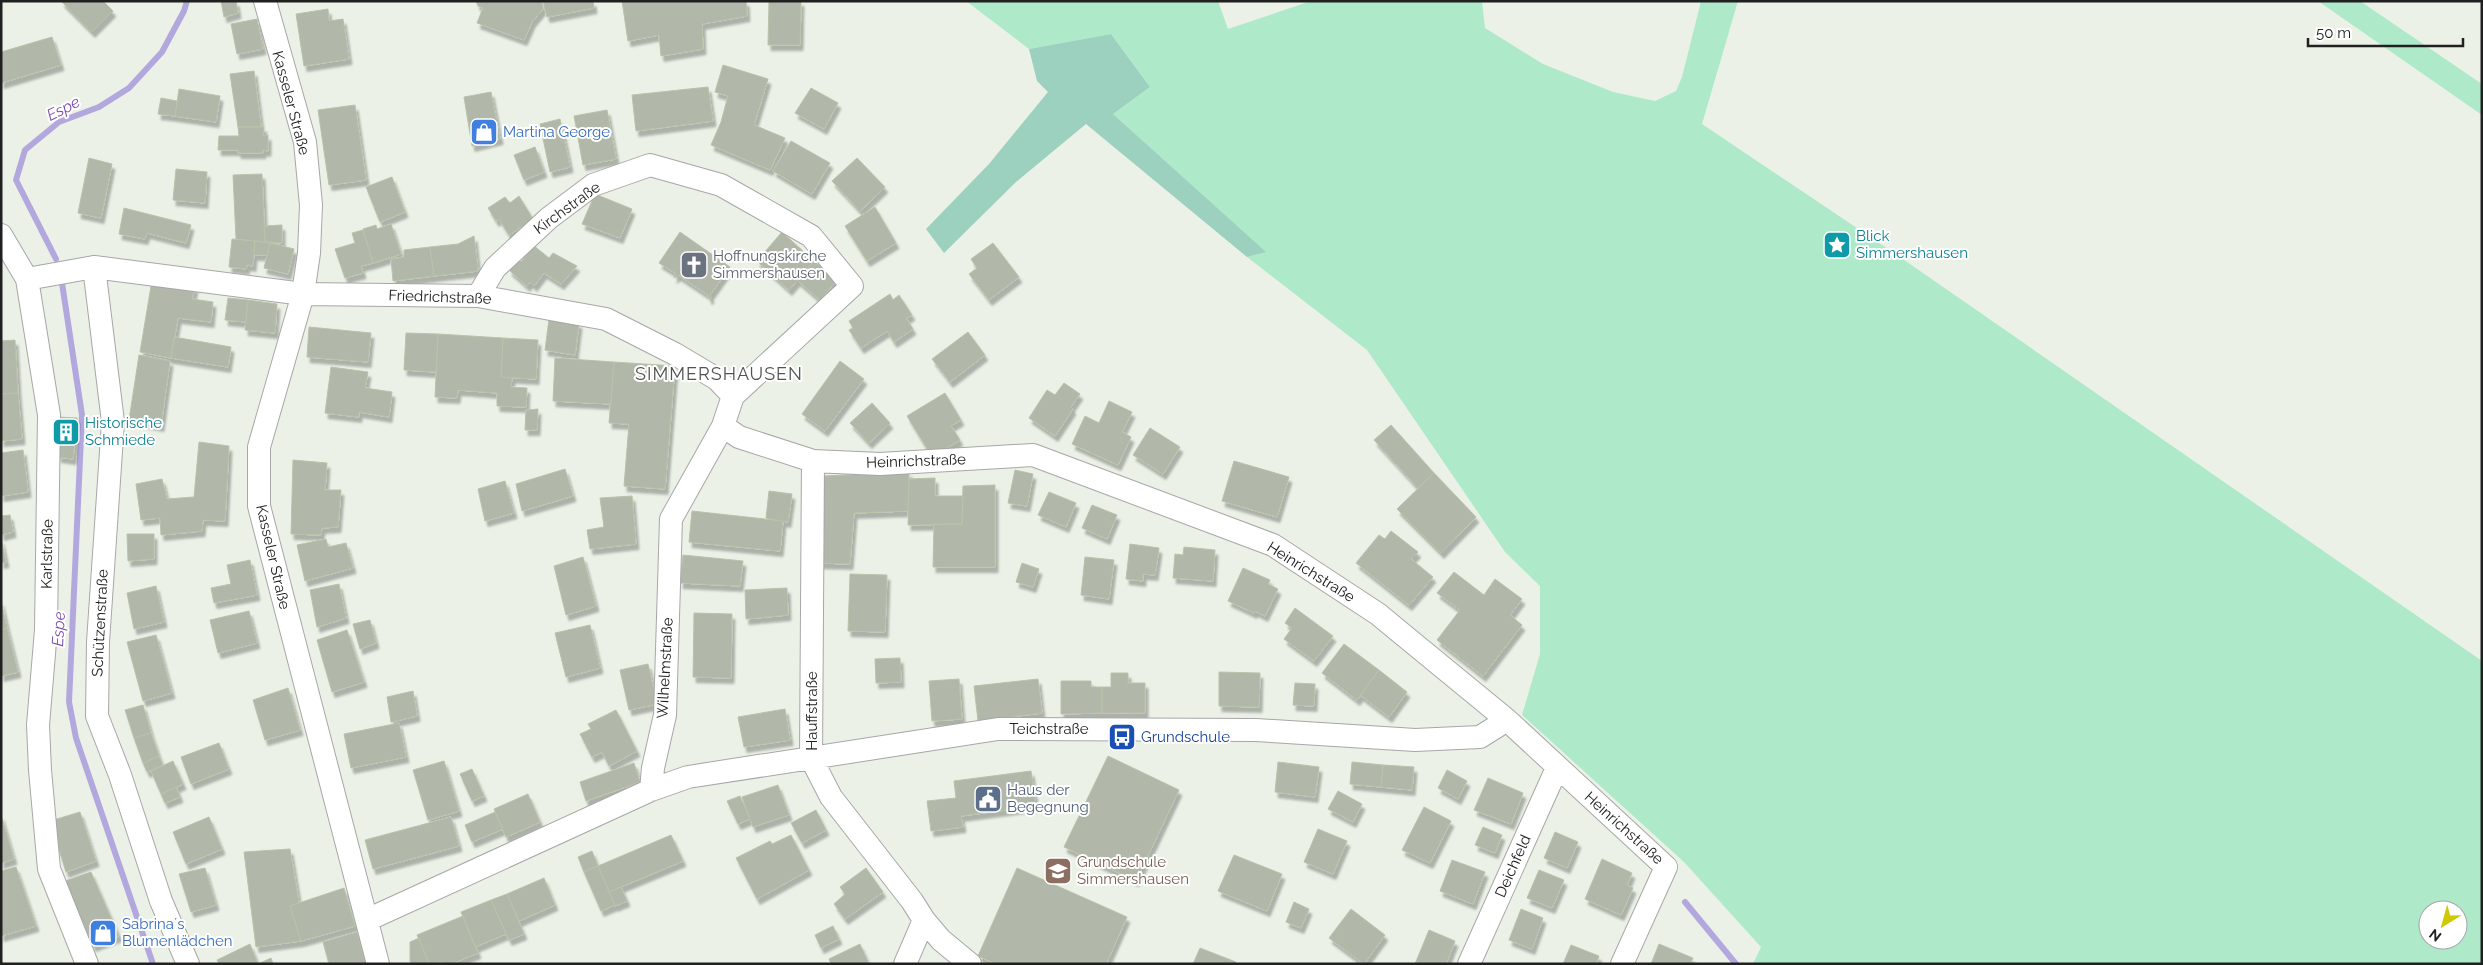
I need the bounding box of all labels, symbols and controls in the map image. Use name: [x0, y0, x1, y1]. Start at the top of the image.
scale bar: [2308, 15, 2463, 47]
text: 50 m: [2316, 24, 2351, 42]
street label: Kasseler Straße: [268, 49, 314, 157]
water label: Espe: [43, 92, 83, 125]
shop icon: Martina George: [469, 117, 499, 147]
place label: Martina George: [503, 123, 610, 141]
street label: Kirchstraße: [530, 178, 604, 238]
place label: Blick Simmershausen: [1856, 227, 1968, 262]
place icon: Blick Simmershausen: [1822, 230, 1852, 260]
place label: Hoffnungskirche Simmershausen: [713, 247, 827, 282]
church icon: Hoffnungskirche Simmershausen: [679, 250, 709, 280]
street label: Friedrichstraße: [388, 286, 492, 308]
district label: SIMMERSHAUSEN: [635, 363, 803, 384]
place label: Historische Schmiede: [85, 414, 162, 449]
building icon: Historische Schmiede: [51, 417, 81, 447]
street label: Heinrichstraße: [866, 450, 966, 472]
street label: Kasseler Straße: [252, 503, 294, 611]
street label: Karlstraße: [37, 519, 57, 589]
street label: Heinrichstraße: [1264, 538, 1358, 606]
street label: Schützenstraße: [88, 569, 112, 677]
water label: Espe: [48, 611, 69, 647]
street label: Wilhelmstraße: [653, 617, 677, 719]
street label: Hauffstraße: [803, 671, 821, 751]
street label: Teichstraße: [1009, 720, 1089, 738]
bus stop icon: Grundschule: [1107, 722, 1137, 752]
place label: Grundschule: [1141, 728, 1230, 746]
place label: Haus der Begegnung: [1007, 781, 1089, 816]
public building icon: Haus der Begegnung: [973, 784, 1003, 814]
street label: Heinrichstraße: [1581, 788, 1667, 868]
street label: Deichfeld: [1491, 832, 1535, 900]
place label: Grundschule Simmershausen: [1077, 853, 1189, 888]
school or university icon: Grundschule Simmershausen: [1043, 856, 1073, 886]
north arrow: [2418, 900, 2468, 950]
place label: Sabrina´s Blumenlädchen: [122, 915, 232, 950]
shop icon: Sabrina´s Blumenlädchen: [88, 918, 118, 948]
text: N: [2426, 926, 2444, 945]

